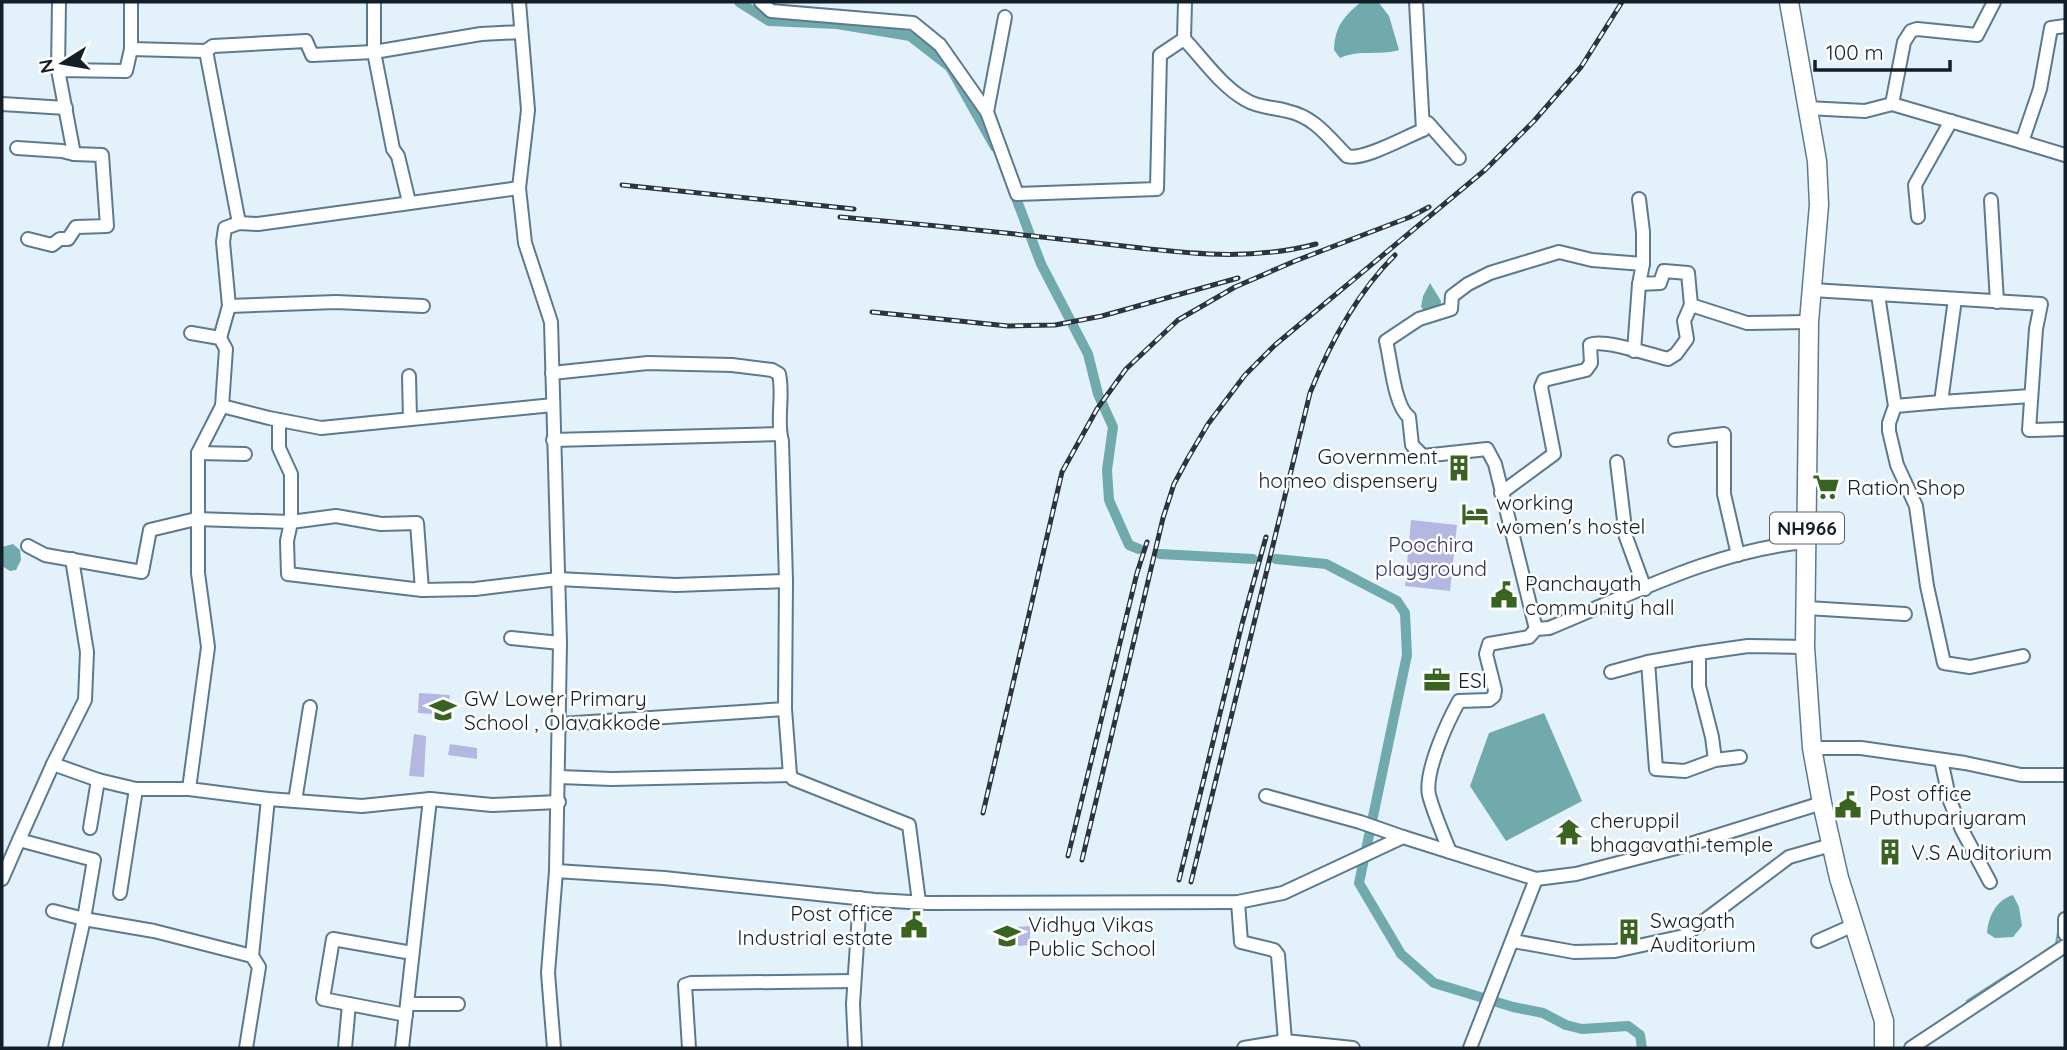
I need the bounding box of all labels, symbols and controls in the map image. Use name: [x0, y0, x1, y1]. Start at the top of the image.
north arrow: [28, 28, 98, 98]
scale bar: [1815, 28, 1950, 72]
text: 100 m: [1826, 39, 1884, 65]
text: N: [33, 57, 59, 75]
place label: Government homeo dispensery: [1258, 443, 1438, 493]
building icon: Government homeo dispensery: [1444, 453, 1474, 483]
supermarket icon: Ration Shop: [1811, 472, 1841, 502]
place label: Ration Shop: [1847, 474, 1965, 500]
place label: working women's hostel: [1496, 489, 1645, 539]
hotel icon: working women's hostel: [1460, 499, 1490, 529]
road number: NH966: [1770, 512, 1844, 544]
park label: Poochira playground: [1375, 531, 1487, 581]
place label: Panchayath community hall: [1525, 570, 1675, 620]
public building icon: Panchayath community hall: [1489, 580, 1519, 610]
office icon: ESI: [1422, 665, 1452, 695]
place label: ESI: [1458, 667, 1487, 693]
place label: GW Lower Primary School , Olavakkode: [464, 685, 661, 735]
school or university icon: GW Lower Primary School , Olavakkode: [428, 695, 458, 725]
place label: Post office Puthupariyaram: [1869, 780, 2027, 830]
public building icon: Post office Puthupariyaram: [1833, 790, 1863, 820]
place label: cheruppil bhagavathi temple: [1590, 807, 1773, 857]
temple icon: cheruppil bhagavathi temple: [1554, 817, 1584, 847]
building icon: V.S Auditorium: [1875, 837, 1905, 867]
place label: V.S Auditorium: [1911, 839, 2052, 865]
place label: Post office Industrial estate: [737, 900, 893, 950]
place label: Swagath Auditorium: [1650, 907, 1756, 957]
public building icon: Post office Industrial estate: [899, 910, 929, 940]
place label: Vidhya Vikas Public School: [1028, 911, 1156, 961]
building icon: Swagath Auditorium: [1614, 917, 1644, 947]
school or university icon: Vidhya Vikas Public School: [992, 921, 1022, 951]

